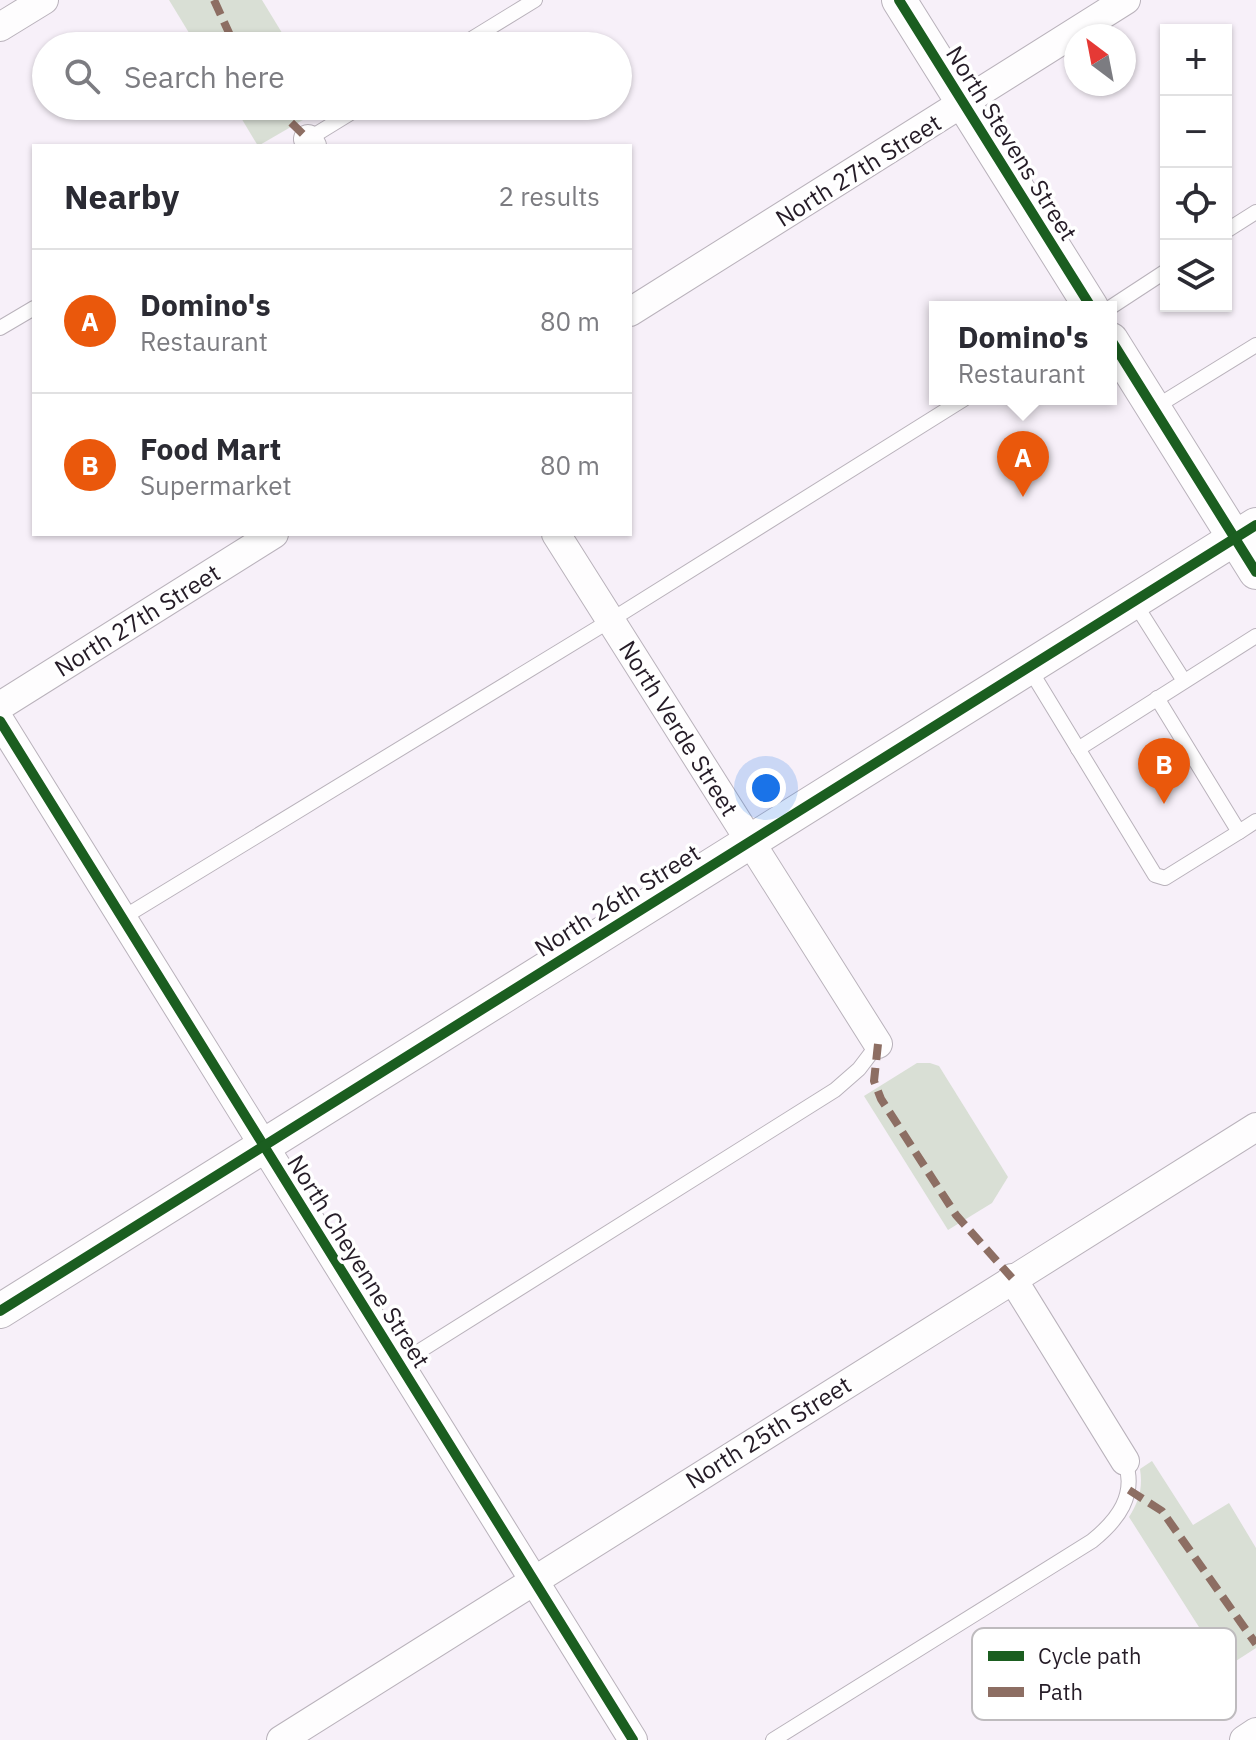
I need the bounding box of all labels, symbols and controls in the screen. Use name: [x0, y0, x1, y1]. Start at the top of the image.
north arrow: [1064, 24, 1136, 96]
map controls: [1160, 24, 1232, 312]
button: +: [1160, 24, 1232, 96]
search box: [32, 32, 632, 120]
street label: North Stevens Street: [939, 40, 1085, 246]
icon: search: [60, 54, 104, 98]
text: Search here: [124, 57, 285, 96]
button: −: [1160, 96, 1232, 168]
street label: North 27th Street: [769, 106, 947, 234]
button: locate: [1160, 168, 1232, 240]
text: Nearby: [64, 174, 179, 218]
text: 2 results: [498, 179, 600, 213]
button: layers: [1160, 240, 1232, 312]
text: Domino's: [140, 285, 271, 324]
popup: [929, 301, 1117, 405]
text: A: [81, 304, 99, 338]
text: 80 m: [540, 304, 600, 338]
text: Domino's: [958, 317, 1088, 356]
text: Restaurant: [140, 324, 268, 358]
text: Restaurant: [958, 356, 1086, 390]
text: Food Mart: [140, 429, 281, 468]
pin: A: [997, 431, 1049, 497]
text: B: [81, 448, 99, 482]
text: 80 m: [540, 448, 600, 482]
text: Supermarket: [140, 468, 292, 502]
street label: North 27th Street: [48, 556, 226, 684]
street label: North Verde Street: [612, 634, 746, 822]
pin: B: [1138, 738, 1190, 804]
your location: [746, 768, 786, 808]
street label: North 26th Street: [528, 836, 706, 964]
street label: North Cheyenne Street: [280, 1148, 438, 1374]
street label: North 25th Street: [679, 1368, 857, 1496]
legend: [972, 1628, 1236, 1720]
text: Cycle path: [1038, 1641, 1142, 1670]
text: Path: [1038, 1677, 1083, 1706]

